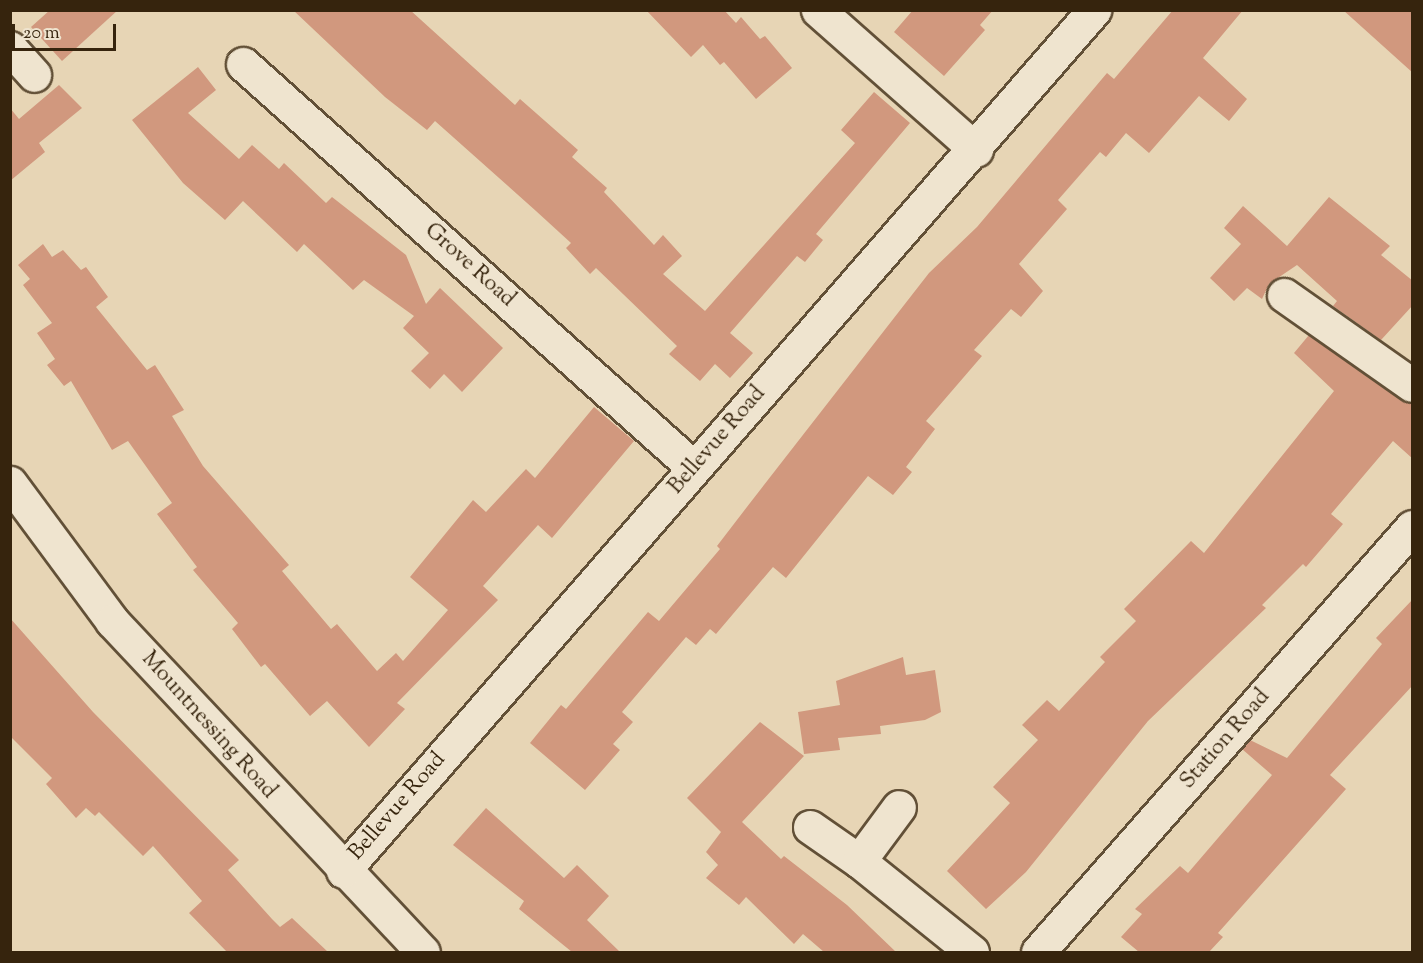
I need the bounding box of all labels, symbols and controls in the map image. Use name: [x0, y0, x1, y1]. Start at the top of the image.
scale bar: [15, 12, 118, 50]
text: 20 m: [23, 21, 60, 47]
street label: Grove Road: [418, 218, 520, 314]
street label: Bellevue Road: [664, 382, 772, 500]
street label: Mountnessing Road: [135, 647, 281, 805]
street label: Station Road: [1176, 685, 1276, 795]
street label: Bellevue Road: [344, 748, 452, 866]

